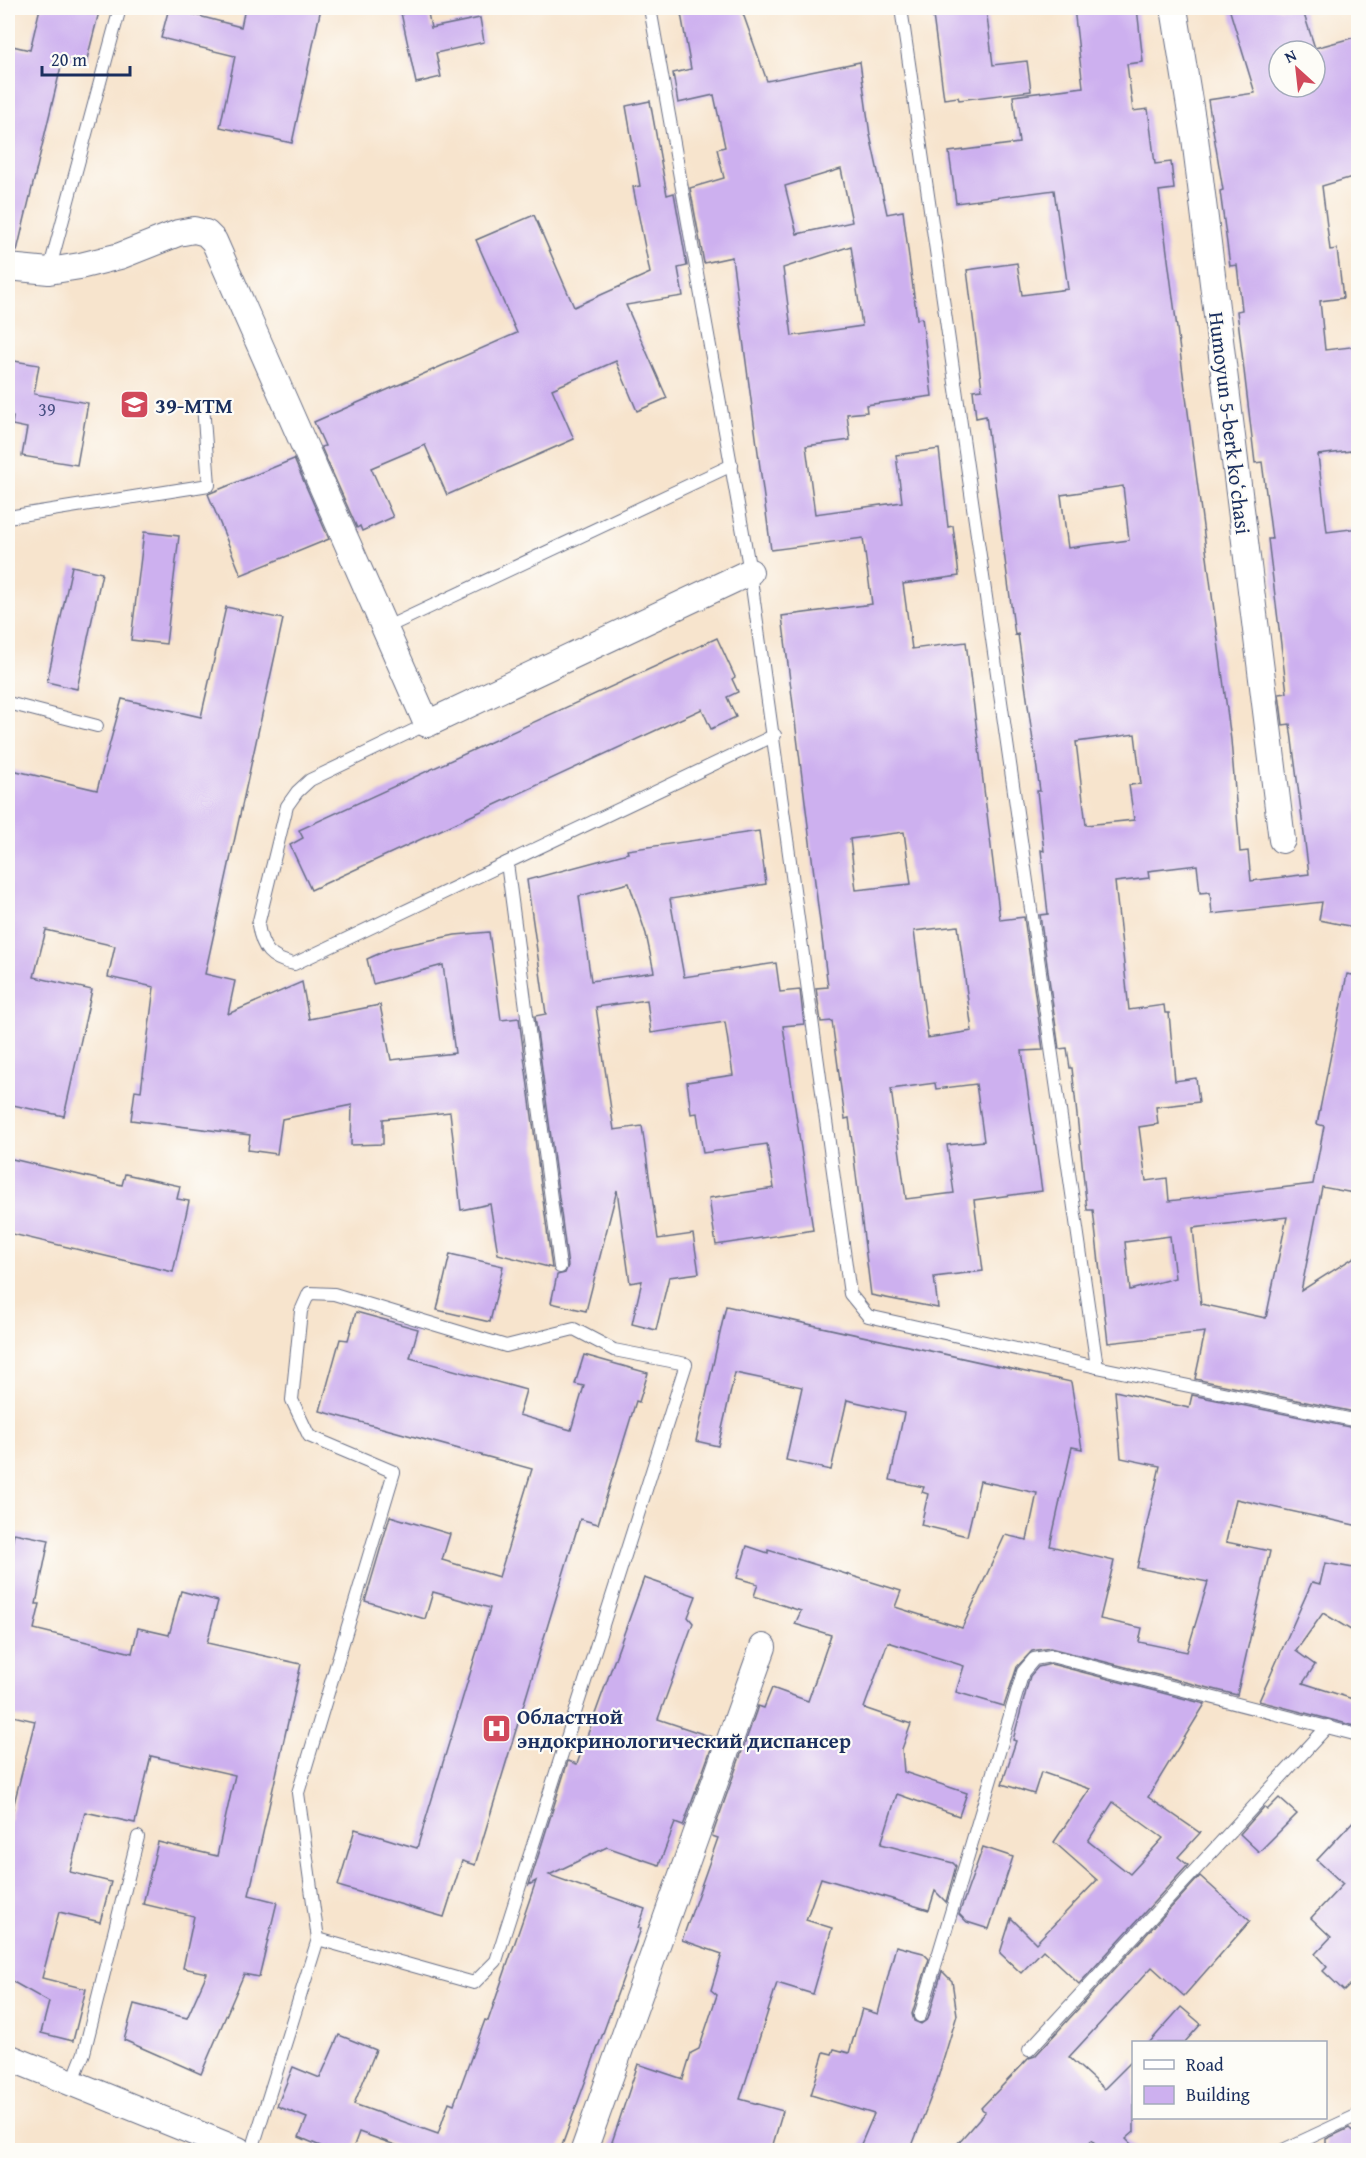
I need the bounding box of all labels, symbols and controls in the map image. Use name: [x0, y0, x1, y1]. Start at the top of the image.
scale bar: [42, 39, 130, 77]
north arrow: [1267, 39, 1327, 99]
text: N: [1280, 42, 1301, 69]
text: 20 m: [51, 46, 87, 73]
street label: Humoyun 5-berk koʻchasi: [1201, 310, 1259, 536]
school or university icon: 39-MTM: [118, 389, 150, 421]
place label: 39-MTM: [155, 390, 233, 421]
house number: 39: [38, 396, 56, 423]
place label: Областной эндокринологический диспансер: [517, 1701, 851, 1756]
hospital icon: Областной эндокринологический диспансер: [480, 1712, 512, 1744]
legend: [1132, 2041, 1327, 2119]
text: Road: [1186, 2051, 1224, 2078]
text: Building: [1186, 2081, 1250, 2108]

